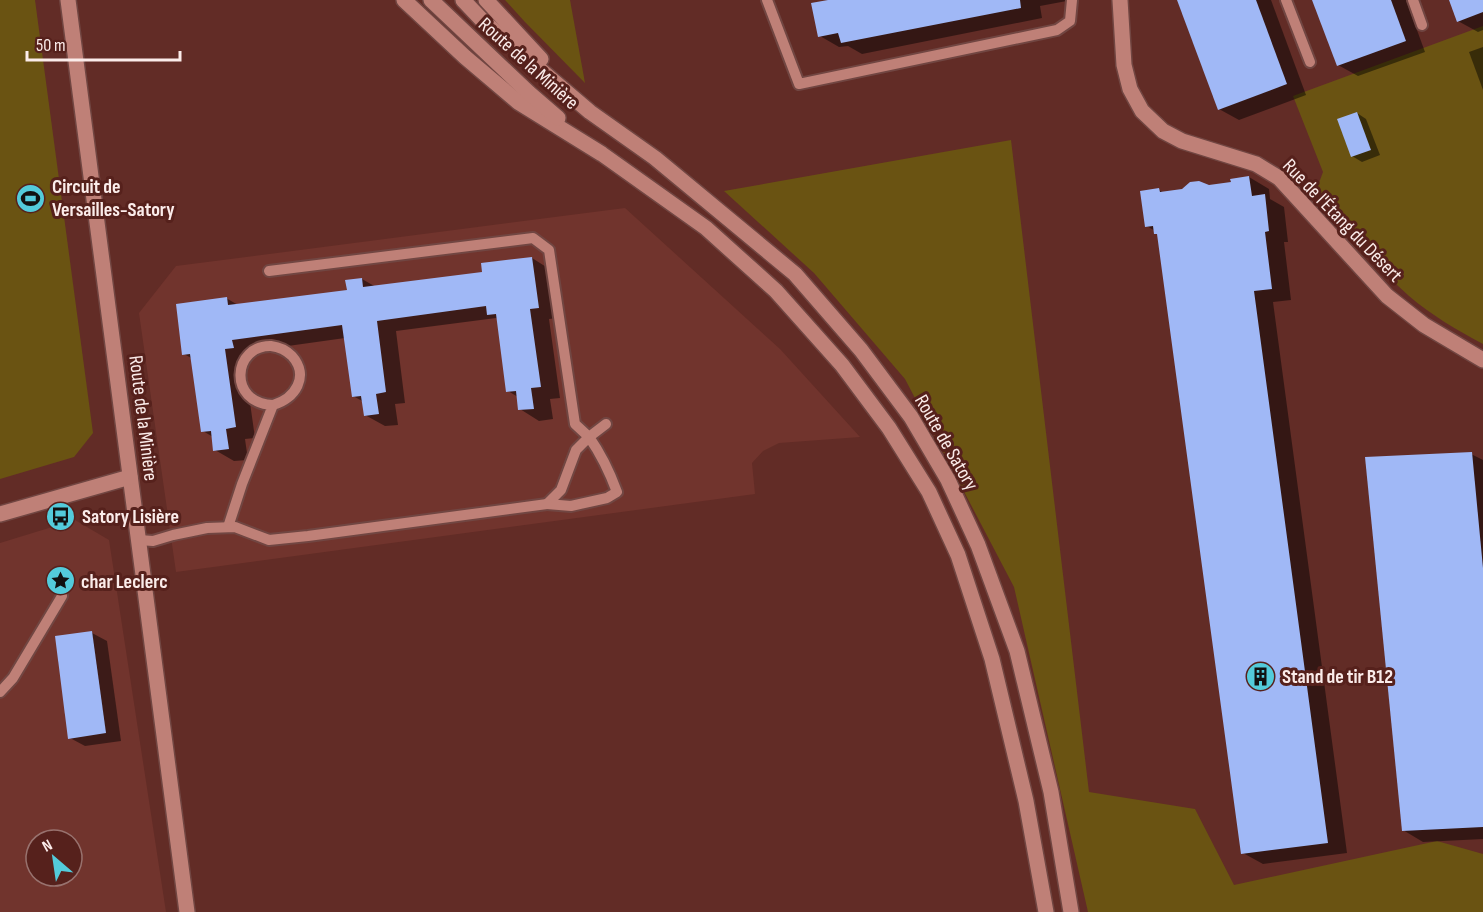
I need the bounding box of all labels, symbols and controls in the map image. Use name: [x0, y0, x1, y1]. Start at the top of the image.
street label: Route de la Minière: [473, 13, 583, 115]
scale bar: [27, 24, 180, 62]
text: 50 m: [36, 35, 66, 56]
street label: Rue de l'Étang du Désert: [1277, 154, 1407, 287]
place label: Circuit de Versailles-Satory: [52, 175, 175, 222]
sports icon: Circuit de Versailles-Satory: [15, 182, 47, 214]
street label: Route de la Minière: [123, 354, 163, 482]
street label: Route de Satory: [909, 390, 983, 495]
bus stop icon: Satory Lisière: [45, 500, 77, 532]
place label: Satory Lisière: [82, 505, 179, 529]
place icon: char Leclerc: [44, 565, 76, 597]
place label: char Leclerc: [81, 570, 168, 594]
building icon: Stand de tir B12: [1245, 660, 1277, 692]
place label: Stand de tir B12: [1282, 665, 1393, 689]
north arrow: [24, 828, 84, 888]
text: N: [39, 836, 56, 857]

